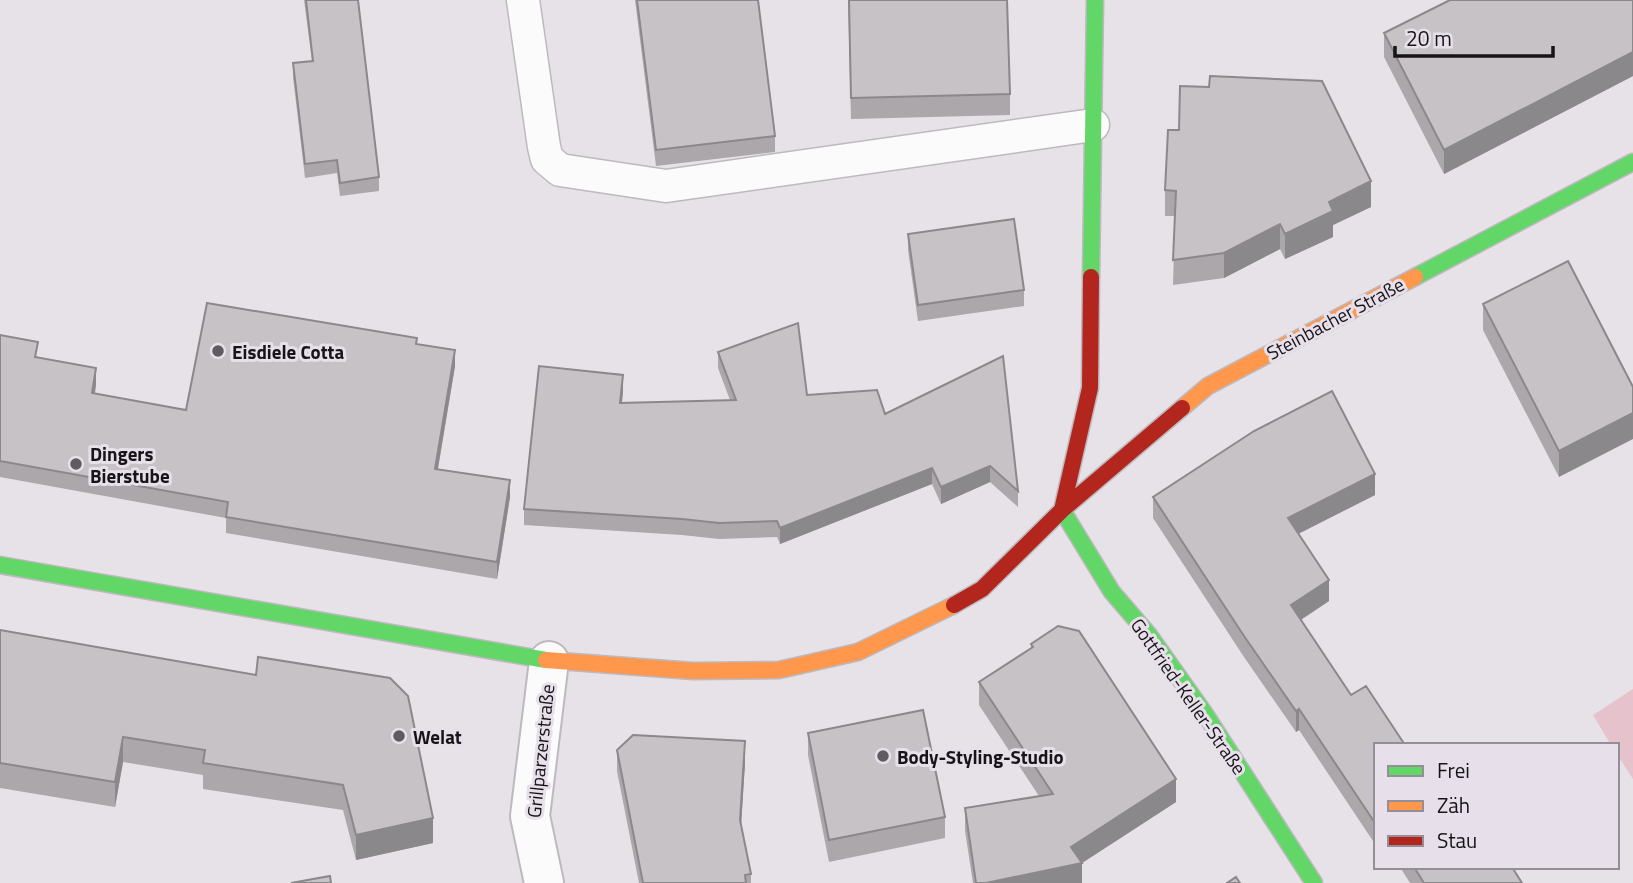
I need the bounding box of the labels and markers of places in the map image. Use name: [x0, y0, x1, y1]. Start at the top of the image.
place label: Eisdiele Cotta: [232, 337, 345, 366]
marker: Eisdiele Cotta: [210, 343, 226, 359]
place label: Dingers Bierstube: [90, 439, 170, 490]
marker: Dingers Bierstube: [68, 456, 84, 472]
place label: Welat: [413, 722, 462, 751]
marker: Welat: [391, 728, 407, 744]
place label: Body-Styling-Studio: [897, 742, 1064, 771]
marker: Body-Styling-Studio: [875, 748, 891, 764]

